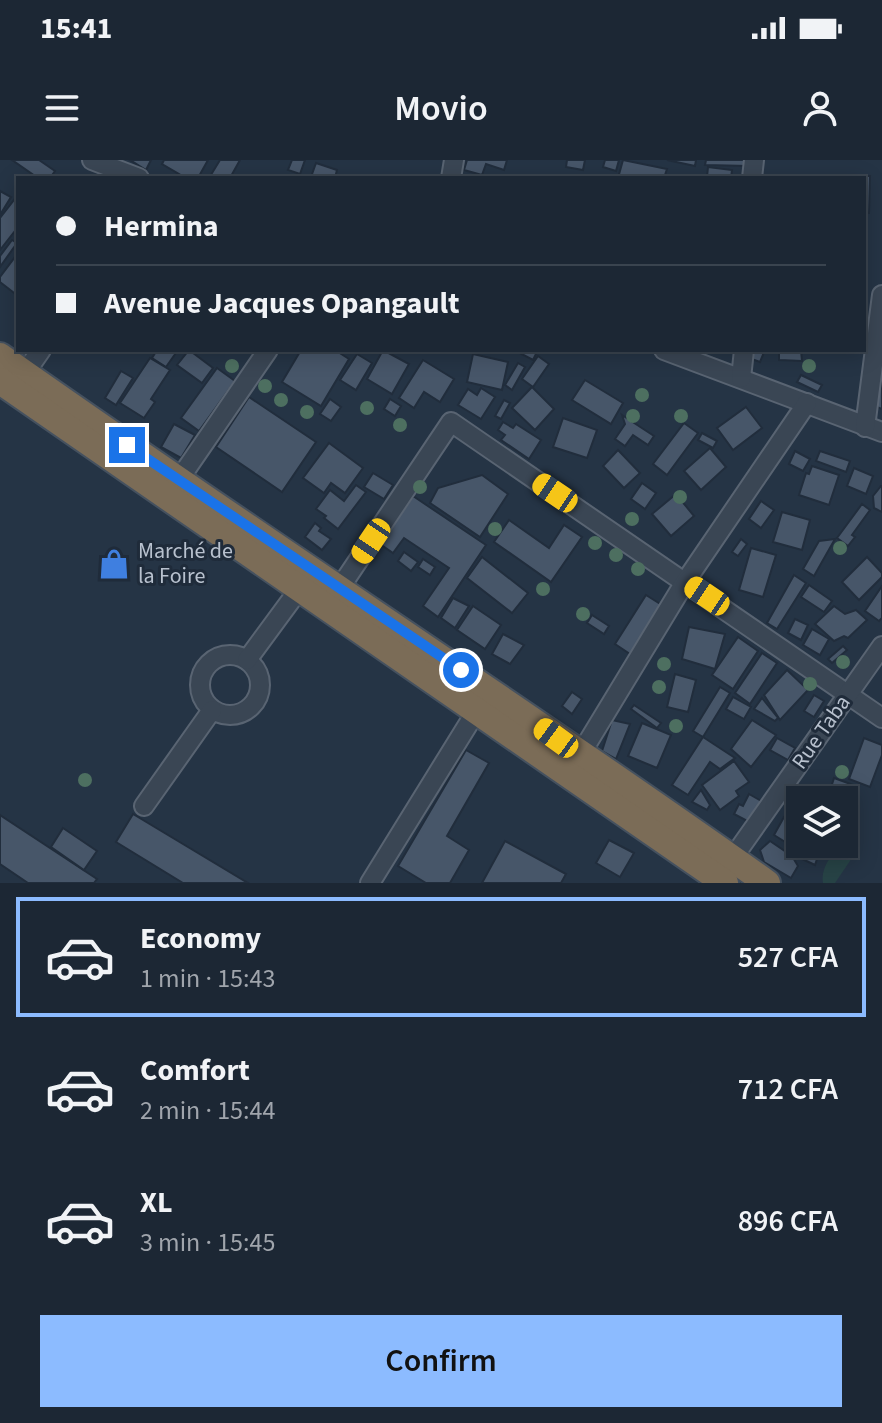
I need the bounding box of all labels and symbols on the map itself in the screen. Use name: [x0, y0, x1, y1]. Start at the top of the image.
route end: [109, 427, 145, 463]
car: [528, 470, 582, 516]
car: [348, 514, 394, 568]
place label: Marché de la Foire: [138, 535, 233, 592]
shop icon: Marché de la Foire: [97, 547, 131, 581]
car: [680, 573, 734, 619]
route start: [443, 652, 479, 688]
street label: Rue Taba: [784, 688, 858, 776]
car: [530, 714, 582, 762]

